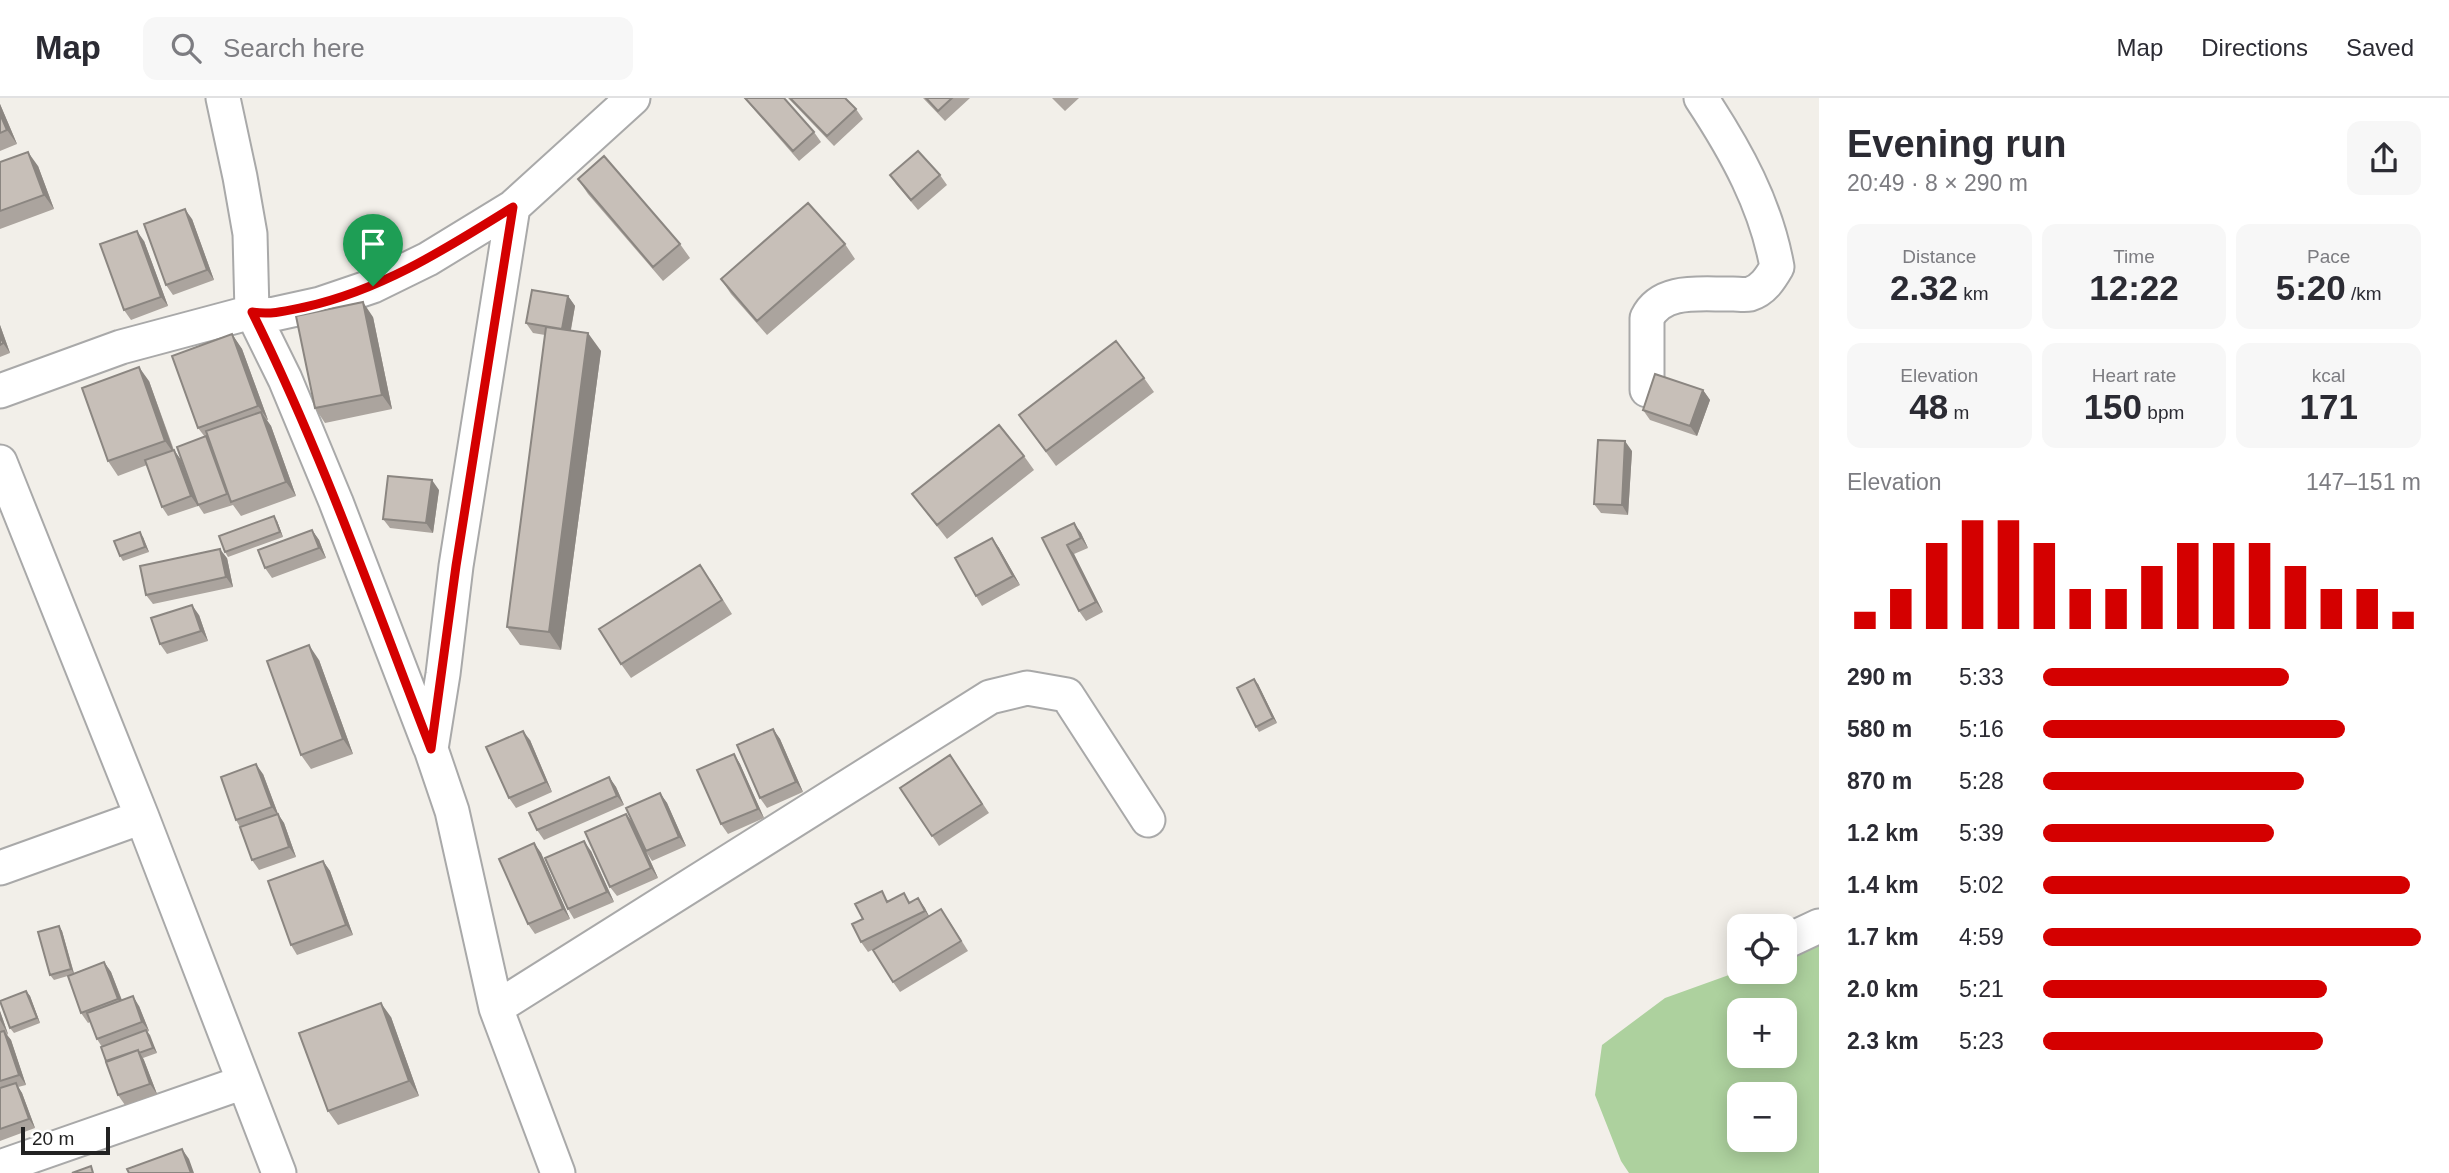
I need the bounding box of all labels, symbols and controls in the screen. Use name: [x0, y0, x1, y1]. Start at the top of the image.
search box: [143, 17, 633, 80]
text: Map: [35, 29, 101, 66]
icon: search: [167, 29, 205, 67]
text: Search here: [223, 33, 365, 63]
text: Map: [2117, 34, 2163, 61]
text: Directions: [2201, 34, 2308, 61]
text: Saved: [2346, 34, 2414, 61]
button: share: [2347, 121, 2421, 195]
text: Evening run: [1847, 123, 2067, 165]
text: 20:49 · 8 × 290 m: [1847, 170, 2028, 196]
pin: [343, 214, 403, 286]
icon: arrive: [354, 225, 392, 263]
text: Distance: [1902, 246, 1976, 267]
text: Time: [2113, 246, 2155, 267]
text: Pace: [2307, 246, 2350, 267]
text: 2.32: [1890, 268, 1958, 307]
text: 12:22: [2089, 268, 2179, 307]
text: 5:20: [2276, 268, 2346, 307]
text: km: [1958, 283, 1989, 304]
text: /km: [2346, 283, 2382, 304]
text: Elevation: [1900, 365, 1978, 386]
text: Heart rate: [2092, 365, 2176, 386]
text: kcal: [2312, 365, 2346, 386]
text: 48: [1909, 387, 1948, 426]
text: 150: [2084, 387, 2142, 426]
text: 171: [2299, 387, 2358, 426]
text: m: [1948, 402, 1969, 423]
text: bpm: [2142, 402, 2184, 423]
text: Elevation: [1847, 469, 1942, 495]
text: 147–151 m: [2306, 469, 2421, 495]
text: 290 m: [1847, 664, 1912, 690]
text: 5:33: [1959, 664, 2004, 690]
text: 580 m: [1847, 716, 1912, 742]
text: 5:16: [1959, 716, 2004, 742]
text: 870 m: [1847, 768, 1912, 794]
text: 5:28: [1959, 768, 2004, 794]
text: 1.2 km: [1847, 820, 1919, 846]
text: 5:39: [1959, 820, 2004, 846]
text: 1.4 km: [1847, 872, 1919, 898]
text: 5:02: [1959, 872, 2004, 898]
map controls: [1727, 914, 1797, 1152]
button: locate: [1727, 914, 1797, 984]
text: 1.7 km: [1847, 924, 1919, 950]
text: 4:59: [1959, 924, 2004, 950]
text: 2.0 km: [1847, 976, 1919, 1002]
text: 5:21: [1959, 976, 2004, 1002]
button: +: [1727, 998, 1797, 1068]
text: 2.3 km: [1847, 1028, 1919, 1054]
text: 5:23: [1959, 1028, 2004, 1054]
button: −: [1727, 1082, 1797, 1152]
scale bar: [21, 1124, 110, 1156]
text: 20 m: [32, 1128, 74, 1149]

